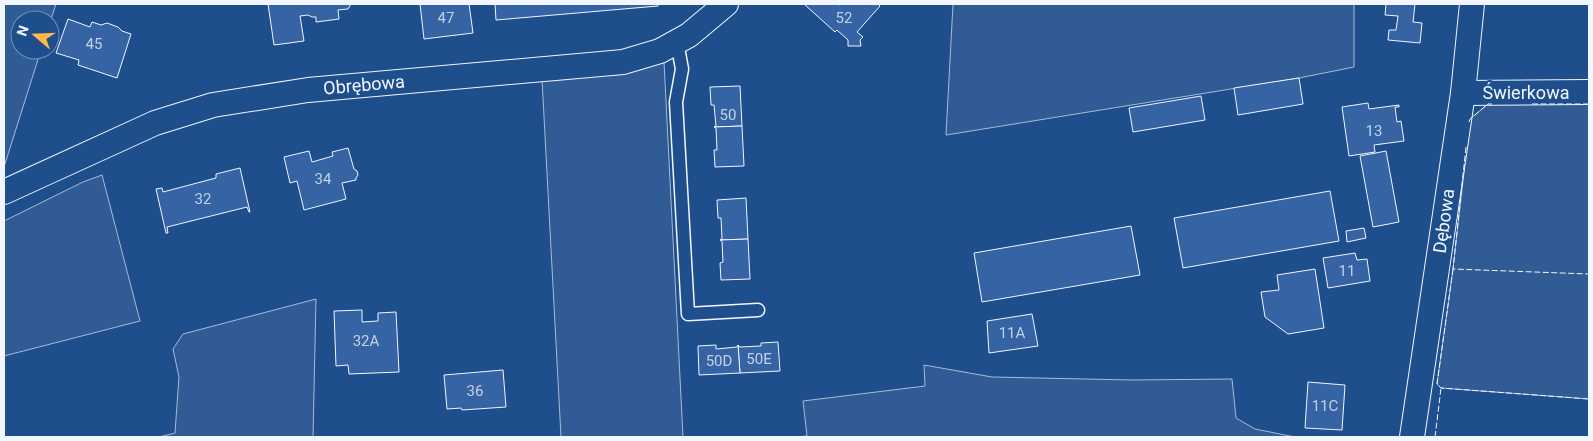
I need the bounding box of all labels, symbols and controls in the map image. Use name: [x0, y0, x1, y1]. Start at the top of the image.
house number: 47: [438, 9, 454, 27]
house number: 52: [836, 9, 852, 27]
north arrow: [10, 10, 60, 60]
text: N: [14, 23, 32, 38]
house number: 45: [86, 35, 102, 53]
street label: Obrębowa: [322, 70, 406, 99]
street label: Świerkowa: [1483, 82, 1569, 103]
house number: 50: [720, 106, 736, 124]
house number: 13: [1366, 122, 1382, 140]
house number: 34: [315, 170, 332, 188]
street label: Dębowa: [1429, 187, 1458, 255]
house number: 32: [195, 190, 211, 208]
house number: 11: [1339, 262, 1355, 280]
house number: 11A: [999, 324, 1026, 342]
house number: 32A: [353, 332, 380, 350]
house number: 50E: [746, 350, 772, 368]
house number: 50D: [706, 352, 732, 370]
house number: 36: [467, 382, 483, 400]
house number: 11C: [1312, 397, 1339, 415]

